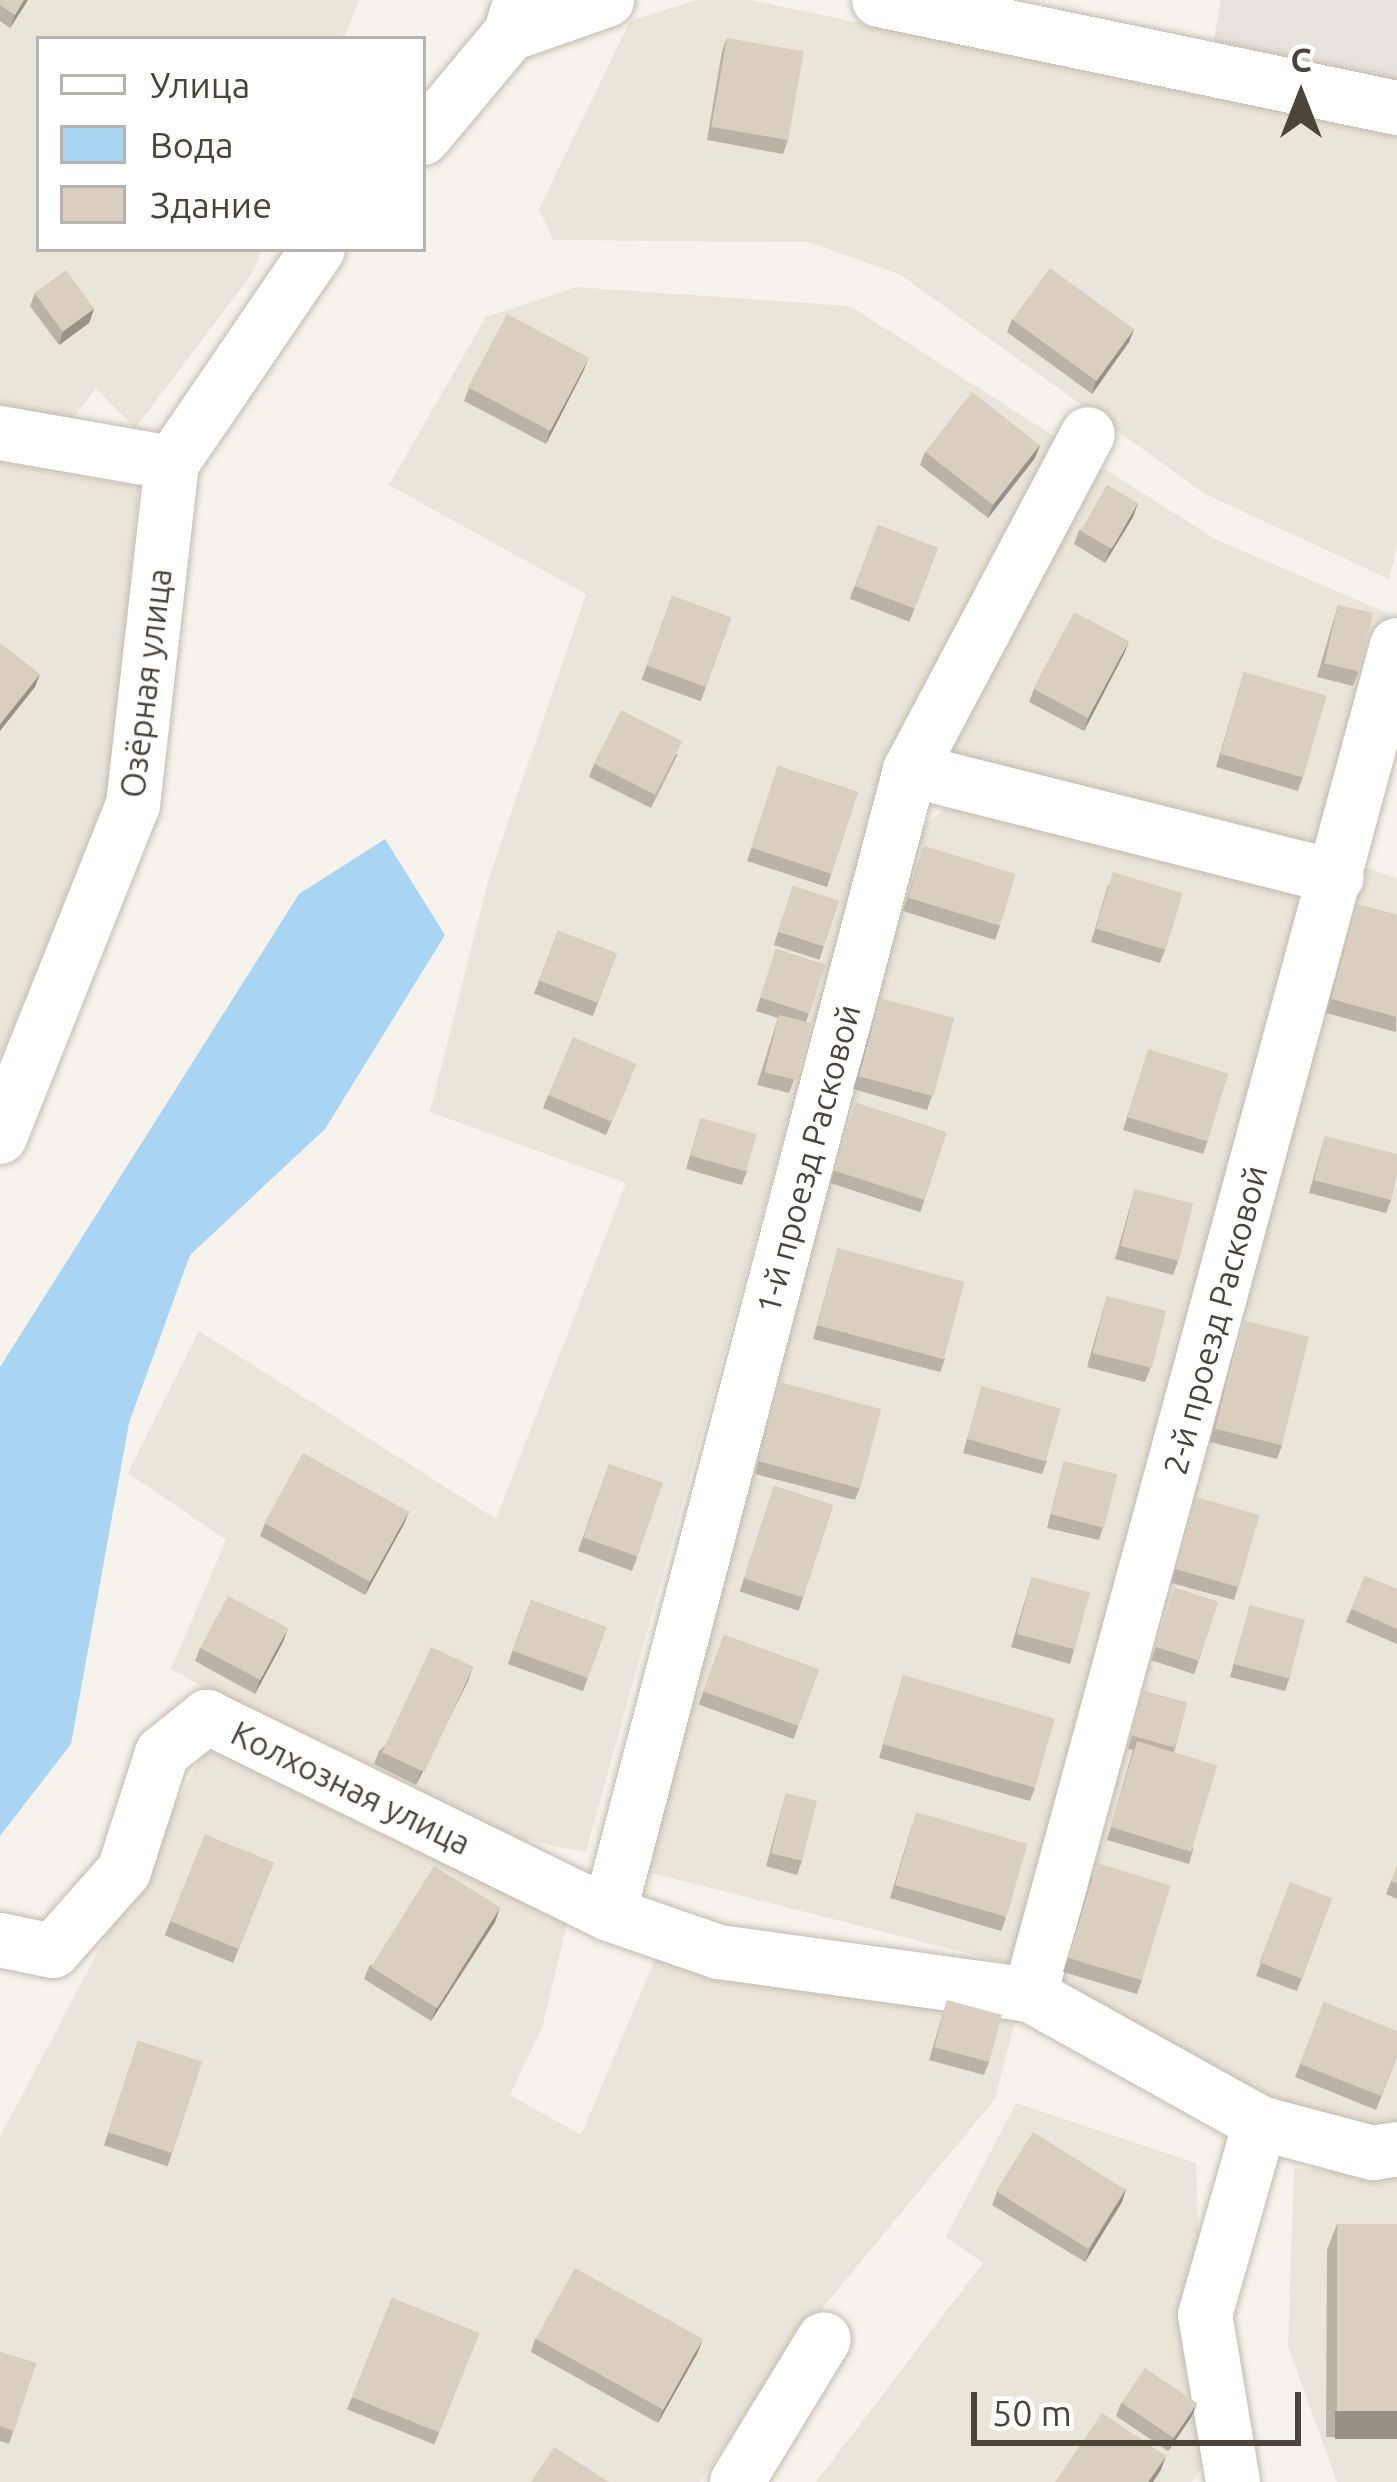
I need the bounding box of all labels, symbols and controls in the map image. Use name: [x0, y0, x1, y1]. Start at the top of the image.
legend: [36, 36, 426, 252]
north arrow: [1241, 36, 1361, 156]
text: С: [1290, 41, 1312, 78]
text: Улица: [150, 64, 250, 105]
text: Вода: [150, 124, 234, 165]
text: Здание: [150, 184, 272, 225]
street label: Озёрная улица: [112, 566, 180, 800]
street label: 1-й проезд Расковой: [748, 1000, 868, 1318]
street label: 2-й проезд Расковой: [1155, 1161, 1275, 1479]
street label: Колхозная улица: [225, 1713, 477, 1863]
scale bar: [977, 2368, 1307, 2442]
text: 50 m: [992, 2392, 1072, 2433]

